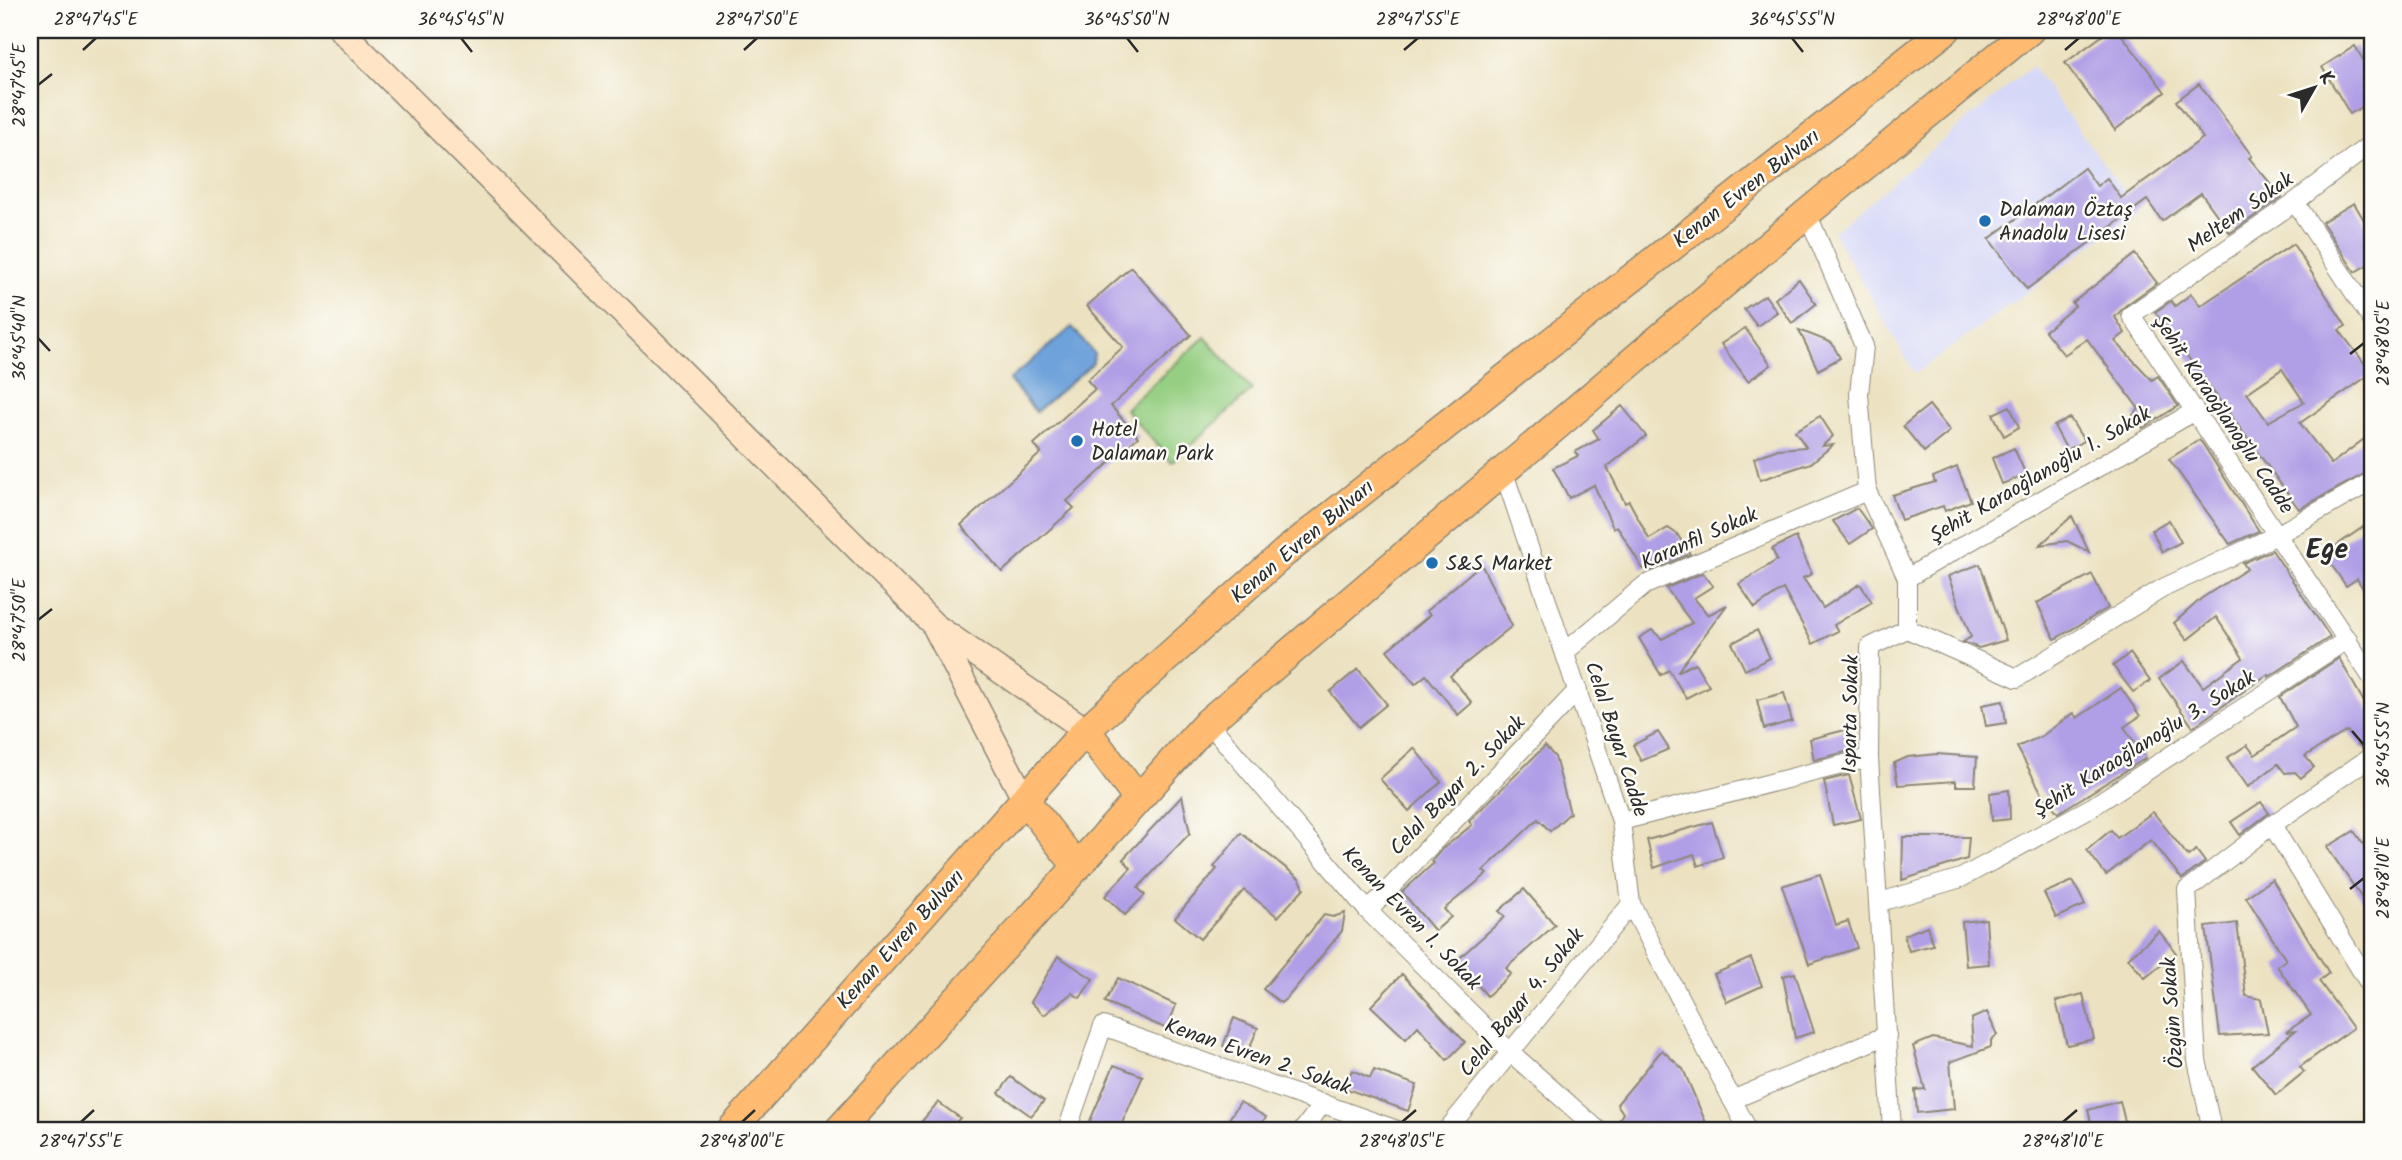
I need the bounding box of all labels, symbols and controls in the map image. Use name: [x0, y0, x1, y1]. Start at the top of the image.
text: 28°47'45"E: [54, 6, 139, 35]
text: 36°45'45"N: [418, 6, 504, 35]
text: 28°47'50"E: [715, 6, 799, 35]
text: 36°45'50"N: [1084, 6, 1170, 35]
text: 28°47'55"E: [1376, 6, 1460, 35]
text: 36°45'55"N: [1749, 6, 1835, 35]
text: 28°48'00"E: [2036, 6, 2122, 35]
text: 28°47'45"E: [6, 42, 35, 127]
north arrow: [2280, 52, 2350, 122]
text: K: [2310, 65, 2341, 92]
street label: Kenan Evren Bulvarı: [1666, 121, 1828, 257]
street label: Meltem Sokak: [2181, 164, 2301, 262]
place label: Dalaman Öztaş Anadolu Lisesi: [1999, 194, 2133, 251]
marker: Dalaman Öztaş Anadolu Lisesi: [1977, 213, 1993, 229]
text: 36°45'40"N: [6, 295, 35, 381]
text: 28°48'05"E: [2370, 300, 2399, 386]
street label: Şehit Karaoğlanoğlu Cadde: [2144, 309, 2302, 522]
street label: Şehit Karaoğlanoğlu 1. Sokak: [1924, 398, 2158, 552]
place label: Hotel Dalaman Park: [1091, 414, 1214, 471]
marker: Hotel Dalaman Park: [1069, 433, 1085, 449]
street label: Kenan Evren Bulvarı: [1224, 472, 1382, 612]
street label: Karanfil Sokak: [1636, 499, 1764, 580]
district label: Ege: [2306, 528, 2349, 573]
place label: S&S Market: [1446, 548, 1553, 581]
marker: S&S Market: [1424, 555, 1440, 571]
text: 28°47'50"E: [6, 578, 35, 662]
street label: Isparta Sokak: [1834, 654, 1869, 774]
street label: Celal Bayar Cadde: [1575, 657, 1656, 822]
street label: Şehit Karaoğlanoğlu 3. Sokak: [2027, 662, 2263, 826]
text: 36°45'55"N: [2370, 702, 2399, 788]
street label: Celal Bayar 2. Sokak: [1382, 708, 1534, 864]
text: 28°48'10"E: [2370, 837, 2399, 919]
street label: Kenan Evren 1. Sokak: [1333, 839, 1489, 999]
street label: Kenan Evren Bulvarı: [829, 862, 973, 1018]
street label: Celal Bayar 4. Sokak: [1451, 921, 1593, 1085]
street label: Özgün Sokak: [2153, 956, 2194, 1070]
street label: Kenan Evren 2. Sokak: [1160, 1010, 1355, 1105]
text: 28°47'55"E: [39, 1128, 123, 1157]
text: 28°48'00"E: [699, 1128, 785, 1157]
text: 28°48'05"E: [1359, 1128, 1445, 1157]
text: 28°48'10"E: [2022, 1128, 2104, 1157]

